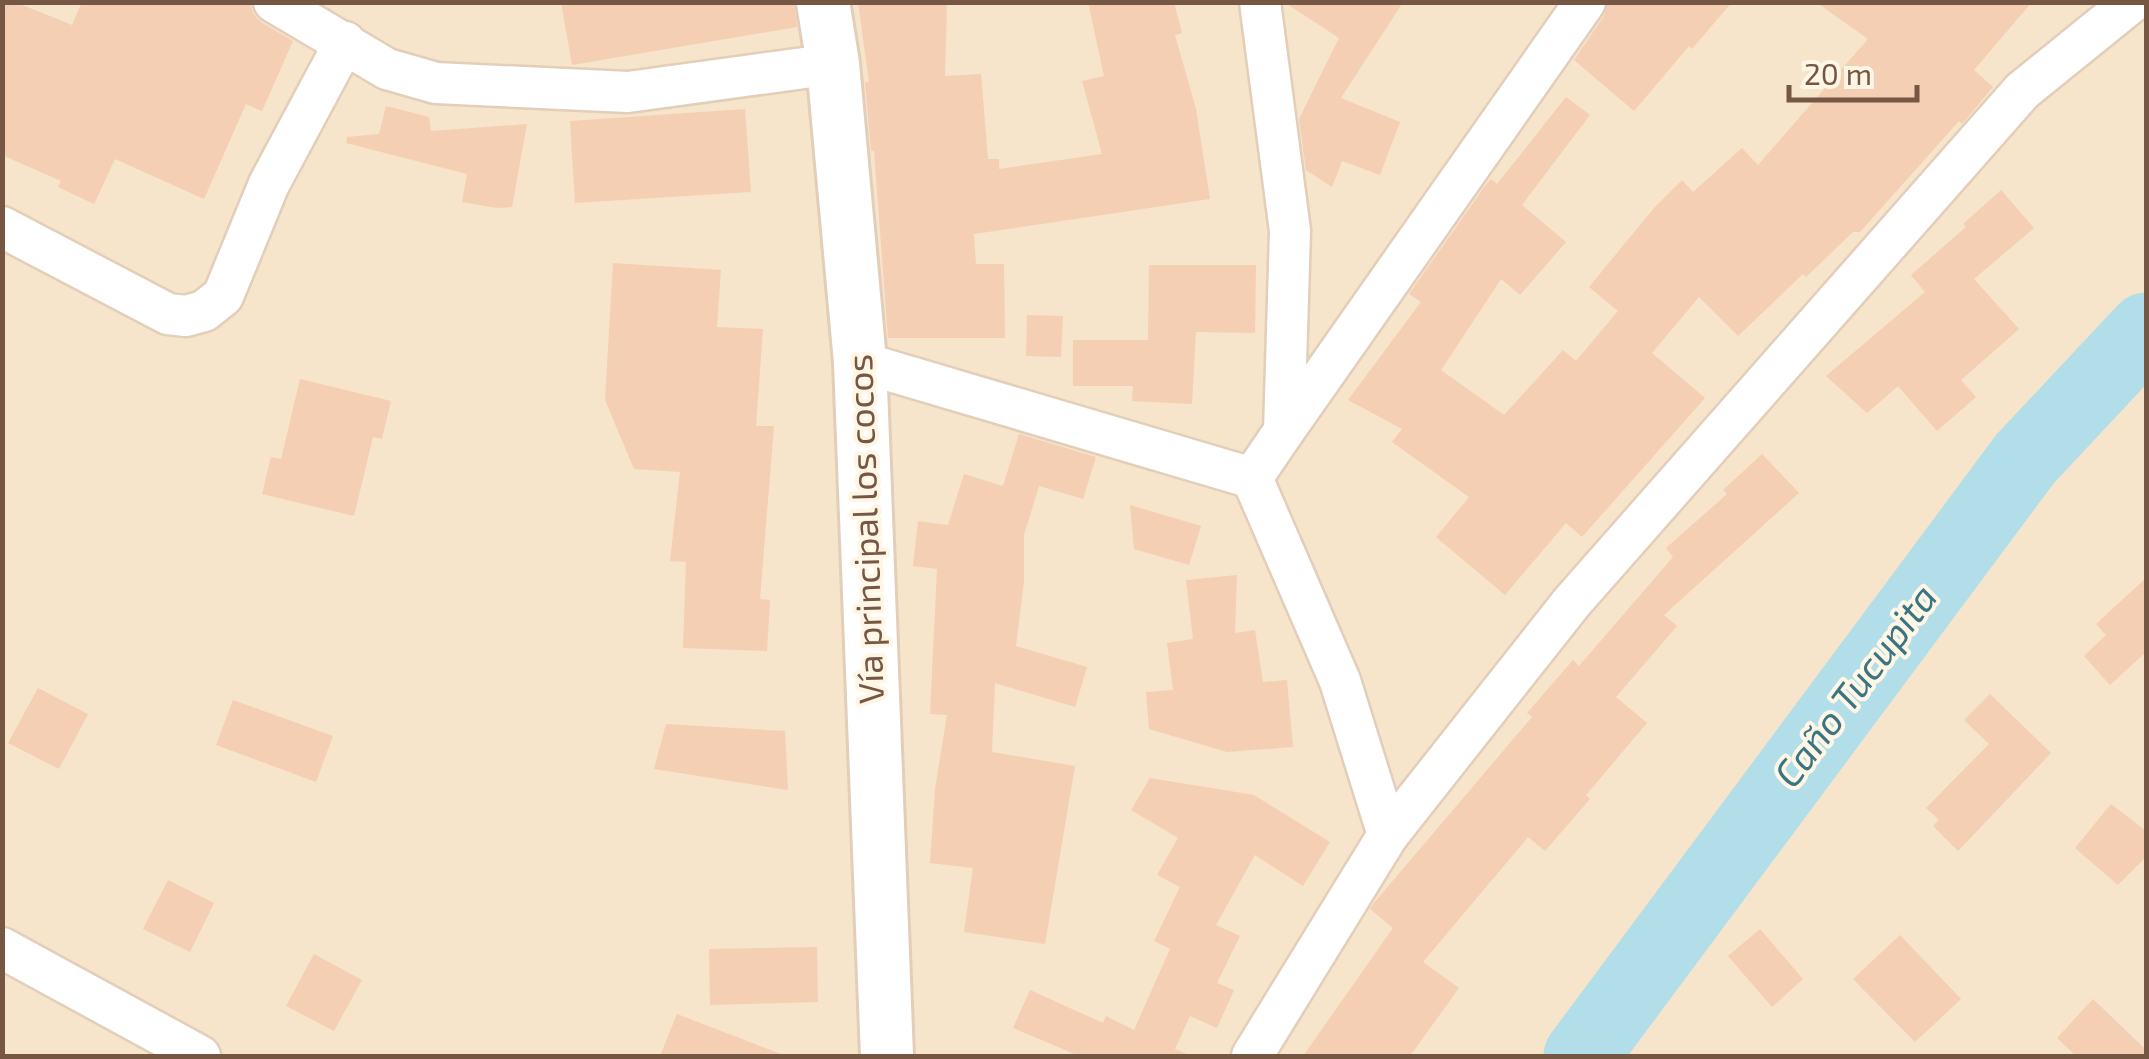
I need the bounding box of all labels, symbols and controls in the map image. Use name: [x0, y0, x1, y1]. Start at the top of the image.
scale bar: [1789, 40, 1916, 102]
text: 20 m: [1804, 55, 1872, 91]
street label: Vía principal los cocos: [837, 353, 891, 705]
water label: Caño Tucupita: [1763, 574, 1946, 795]

